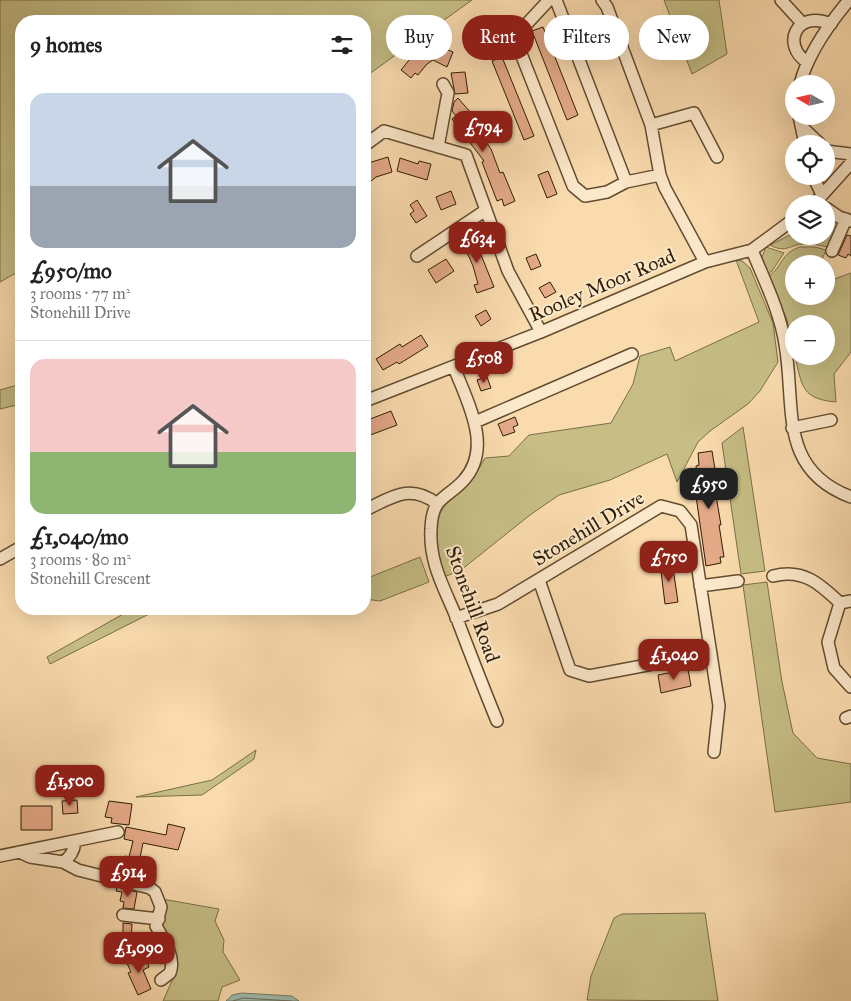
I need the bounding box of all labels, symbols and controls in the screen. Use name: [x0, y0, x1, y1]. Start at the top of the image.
chip: Buy: [386, 15, 452, 60]
chip: Rent: [462, 15, 534, 60]
chip: Filters: [544, 15, 629, 60]
chip: New: [639, 15, 709, 60]
icon: filters: [328, 31, 356, 59]
text: 9 homes: [30, 32, 102, 58]
north arrow: [785, 75, 835, 125]
map controls: [785, 75, 835, 365]
pin: £794: [453, 110, 513, 153]
text: £794: [464, 117, 502, 136]
icon: home: [148, 126, 238, 216]
button: locate: [785, 135, 835, 185]
button: layers: [785, 195, 835, 245]
pin: £634: [447, 222, 507, 264]
text: £634: [460, 228, 494, 247]
street label: Rooley Moor Road: [525, 243, 679, 327]
button: +: [785, 255, 835, 305]
text: £950/mo: [30, 258, 112, 284]
text: 3 rooms · 77 m²: [30, 284, 130, 303]
text: Stonehill Drive: [30, 303, 131, 322]
button: −: [785, 315, 835, 365]
pin: £508: [454, 342, 514, 384]
text: £508: [466, 348, 502, 367]
icon: home: [148, 391, 238, 481]
pin: £950: [679, 468, 739, 510]
text: £950: [691, 474, 727, 493]
street label: Stonehill Drive: [528, 485, 648, 571]
text: £1,040/mo: [30, 524, 128, 550]
pin: £750: [639, 540, 699, 583]
street label: Stonehill Road: [441, 542, 505, 666]
text: £750: [651, 547, 687, 566]
text: 3 rooms · 80 m²: [30, 550, 131, 569]
text: Stonehill Crescent: [30, 569, 151, 588]
pin: £1,040: [633, 638, 715, 681]
text: £1,040: [649, 645, 699, 664]
pin: £1,500: [29, 764, 111, 807]
text: £1,500: [46, 771, 94, 790]
pin: £914: [98, 856, 158, 898]
text: £914: [111, 862, 145, 881]
pin: £1,090: [98, 932, 180, 974]
text: £1,090: [115, 938, 163, 957]

